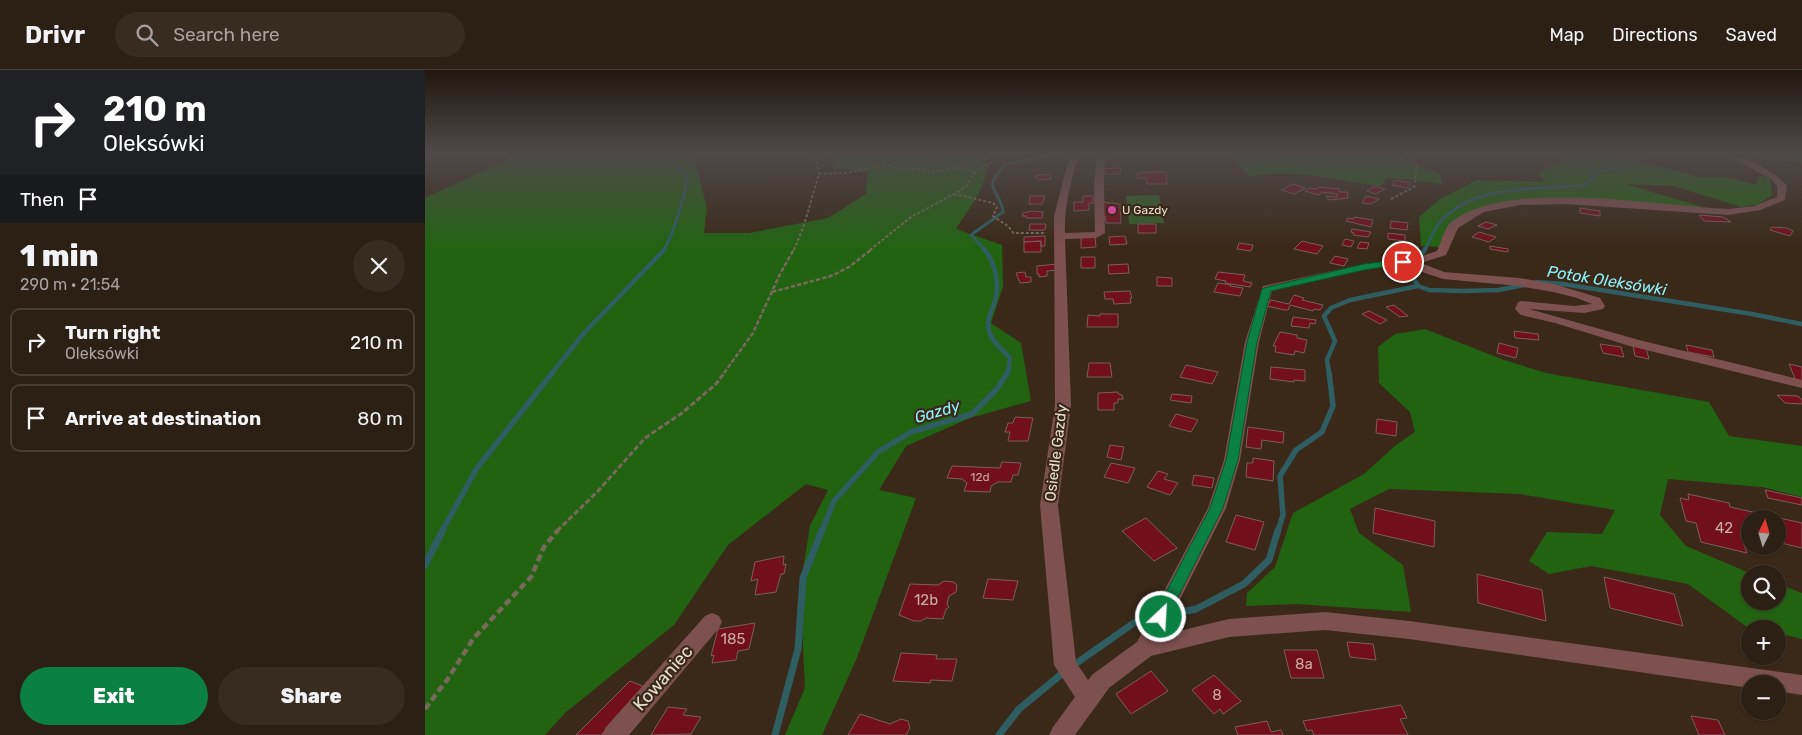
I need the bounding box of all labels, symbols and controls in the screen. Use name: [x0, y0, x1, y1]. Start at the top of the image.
search box: [115, 12, 465, 57]
text: Drivr: [25, 21, 85, 49]
icon: search: [133, 21, 161, 49]
text: Search here: [173, 23, 280, 46]
text: Map: [1549, 24, 1584, 46]
text: Directions: [1612, 24, 1698, 46]
text: Saved: [1726, 24, 1777, 46]
text: 210 m: [103, 88, 206, 130]
icon: right: [20, 90, 85, 155]
text: Oleksówki: [103, 130, 205, 157]
icon: arrive: [74, 185, 102, 213]
text: Then: [20, 188, 64, 211]
place label: U Gazdy: [1122, 203, 1168, 217]
marker: U Gazdy: [1106, 204, 1118, 216]
text: 1 min: [20, 238, 98, 274]
button: close: [353, 240, 405, 292]
pin: [1382, 241, 1424, 283]
icon: arrive: [1389, 248, 1417, 276]
water label: Potok Oleksówki: [1546, 262, 1669, 299]
text: 290 m · 21:54: [20, 275, 120, 294]
text: Turn right: [65, 321, 160, 344]
icon: right: [22, 328, 50, 356]
text: 210 m: [350, 331, 403, 354]
text: Oleksówki: [65, 344, 139, 363]
water label: Gazdy: [912, 396, 963, 427]
street label: Osiedle Gazdy: [1041, 403, 1071, 503]
icon: arrive: [22, 404, 50, 432]
text: Arrive at destination: [65, 407, 261, 430]
text: 80 m: [357, 407, 403, 430]
house number: 12d: [970, 470, 990, 484]
north arrow: [1741, 510, 1786, 555]
map controls: [1741, 510, 1786, 720]
house number: 42: [1715, 519, 1733, 537]
button: search: [1741, 565, 1786, 610]
position arrow: [1134, 590, 1186, 642]
house number: 12b: [914, 591, 938, 609]
button: +: [1741, 620, 1786, 665]
house number: 185: [721, 630, 746, 648]
street label: Kowaniec: [629, 641, 698, 715]
house number: 8a: [1295, 655, 1313, 673]
button: Exit: [20, 667, 208, 725]
button: Share: [218, 667, 405, 725]
button: −: [1741, 675, 1786, 720]
house number: 8: [1212, 686, 1222, 704]

